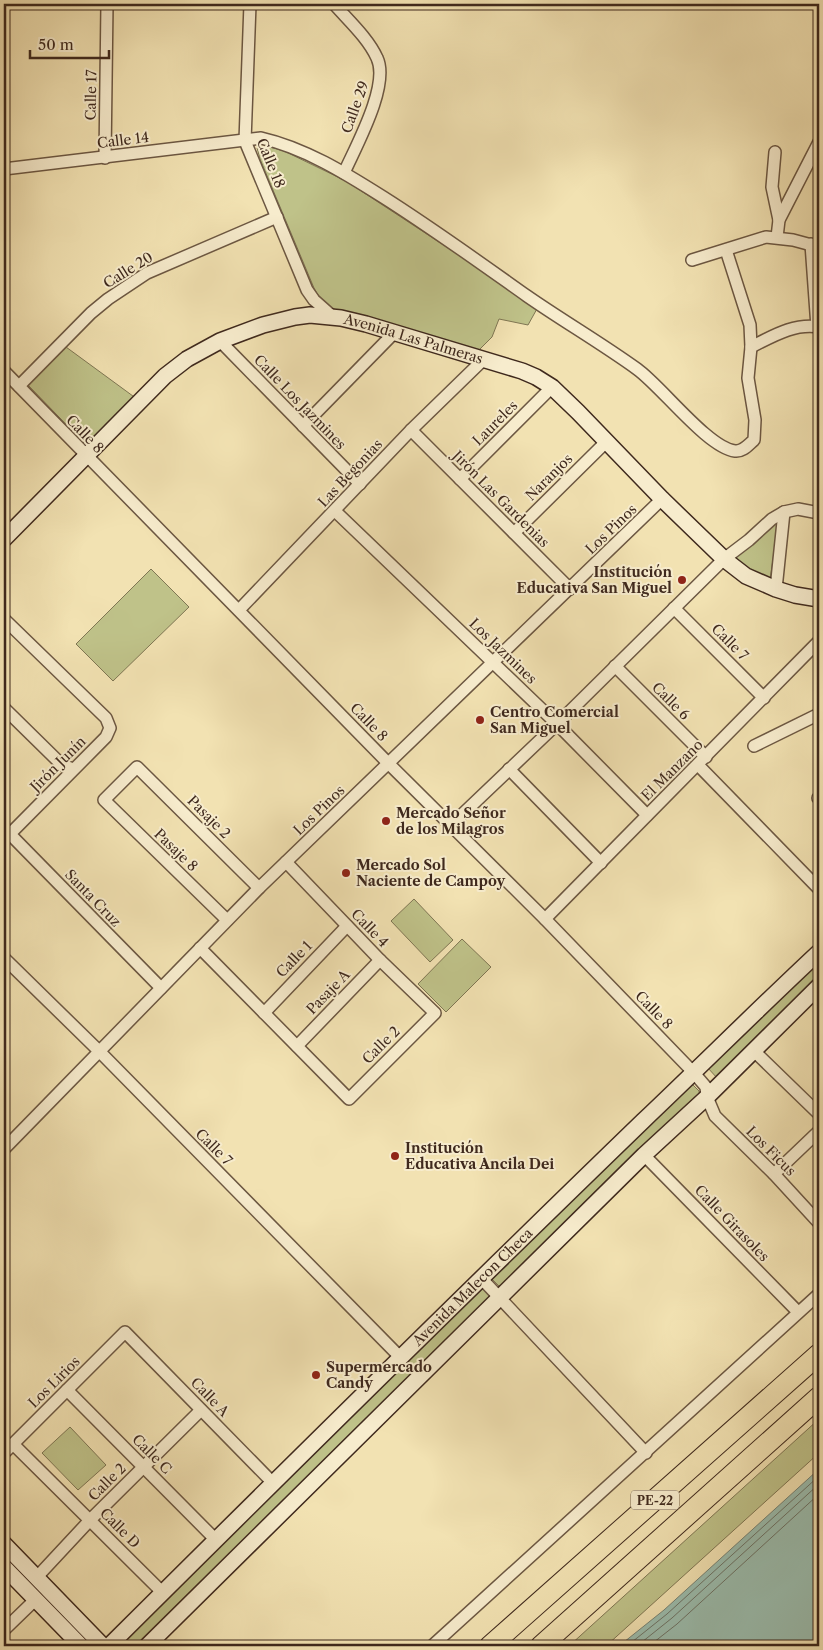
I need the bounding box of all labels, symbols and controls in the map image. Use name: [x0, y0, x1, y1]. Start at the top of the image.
scale bar: [30, 28, 109, 60]
text: 50 m: [38, 35, 74, 54]
street label: Calle 17: [82, 69, 100, 121]
street label: Calle 29: [337, 78, 373, 136]
street label: Calle 14: [96, 128, 150, 152]
street label: Calle 18: [253, 135, 289, 191]
street label: Calle 20: [100, 248, 156, 292]
street label: Avenida Las Palmeras: [341, 310, 485, 368]
street label: Calle Los Jazmines: [250, 351, 350, 453]
street label: Laureles: [469, 397, 521, 449]
street label: Calle 8: [62, 411, 108, 457]
street label: Las Begonias: [314, 435, 386, 511]
street label: Jirón Las Gardenias: [447, 445, 553, 551]
street label: Naranjos: [522, 450, 576, 504]
street label: Los Pinos: [582, 500, 640, 558]
place label: Institución Educativa San Miguel: [517, 563, 672, 597]
marker: Institución Educativa San Miguel: [676, 574, 688, 586]
street label: Los Jazmines: [465, 614, 541, 688]
street label: Calle 7: [708, 620, 752, 664]
street label: Calle 6: [648, 678, 694, 724]
street label: Calle 8: [346, 699, 392, 745]
place label: Centro Comercial San Miguel: [490, 703, 619, 737]
marker: Centro Comercial San Miguel: [474, 714, 486, 726]
street label: Jirón Junín: [25, 732, 90, 797]
street label: El Manzano: [637, 735, 707, 805]
street label: Los Pinos: [290, 781, 348, 839]
street label: Pasaje 2: [184, 792, 234, 842]
place label: Mercado Señor de los Milagros: [396, 804, 506, 838]
marker: Mercado Señor de los Milagros: [380, 815, 392, 827]
street label: Pasaje 8: [150, 825, 202, 875]
place label: Mercado Sol Naciente de Campoy: [356, 856, 506, 890]
street label: Santa Cruz: [61, 866, 125, 930]
marker: Mercado Sol Naciente de Campoy: [340, 867, 352, 879]
street label: Calle 4: [347, 905, 393, 951]
street label: Calle 1: [272, 937, 316, 981]
street label: Pasaje A: [302, 965, 354, 1018]
street label: Calle 8: [631, 987, 677, 1033]
street label: Calle 2: [358, 1022, 404, 1068]
street label: Los Ficus: [742, 1122, 800, 1180]
street label: Calle 7: [192, 1125, 236, 1169]
place label: Institución Educativa Ancila Dei: [405, 1139, 554, 1173]
marker: Institución Educativa Ancila Dei: [389, 1150, 401, 1162]
street label: Calle Girasoles: [691, 1181, 773, 1265]
street label: Avenida Malecon Checa: [408, 1224, 537, 1350]
street label: Los Lirios: [24, 1352, 84, 1412]
place label: Supermercado Candy: [326, 1358, 432, 1392]
marker: Supermercado Candy: [310, 1369, 322, 1381]
street label: Calle A: [187, 1374, 234, 1421]
street label: Calle C: [128, 1430, 176, 1478]
street label: Calle 2: [84, 1459, 130, 1505]
road number: PE-22: [631, 1490, 679, 1510]
street label: Calle D: [96, 1504, 144, 1552]

